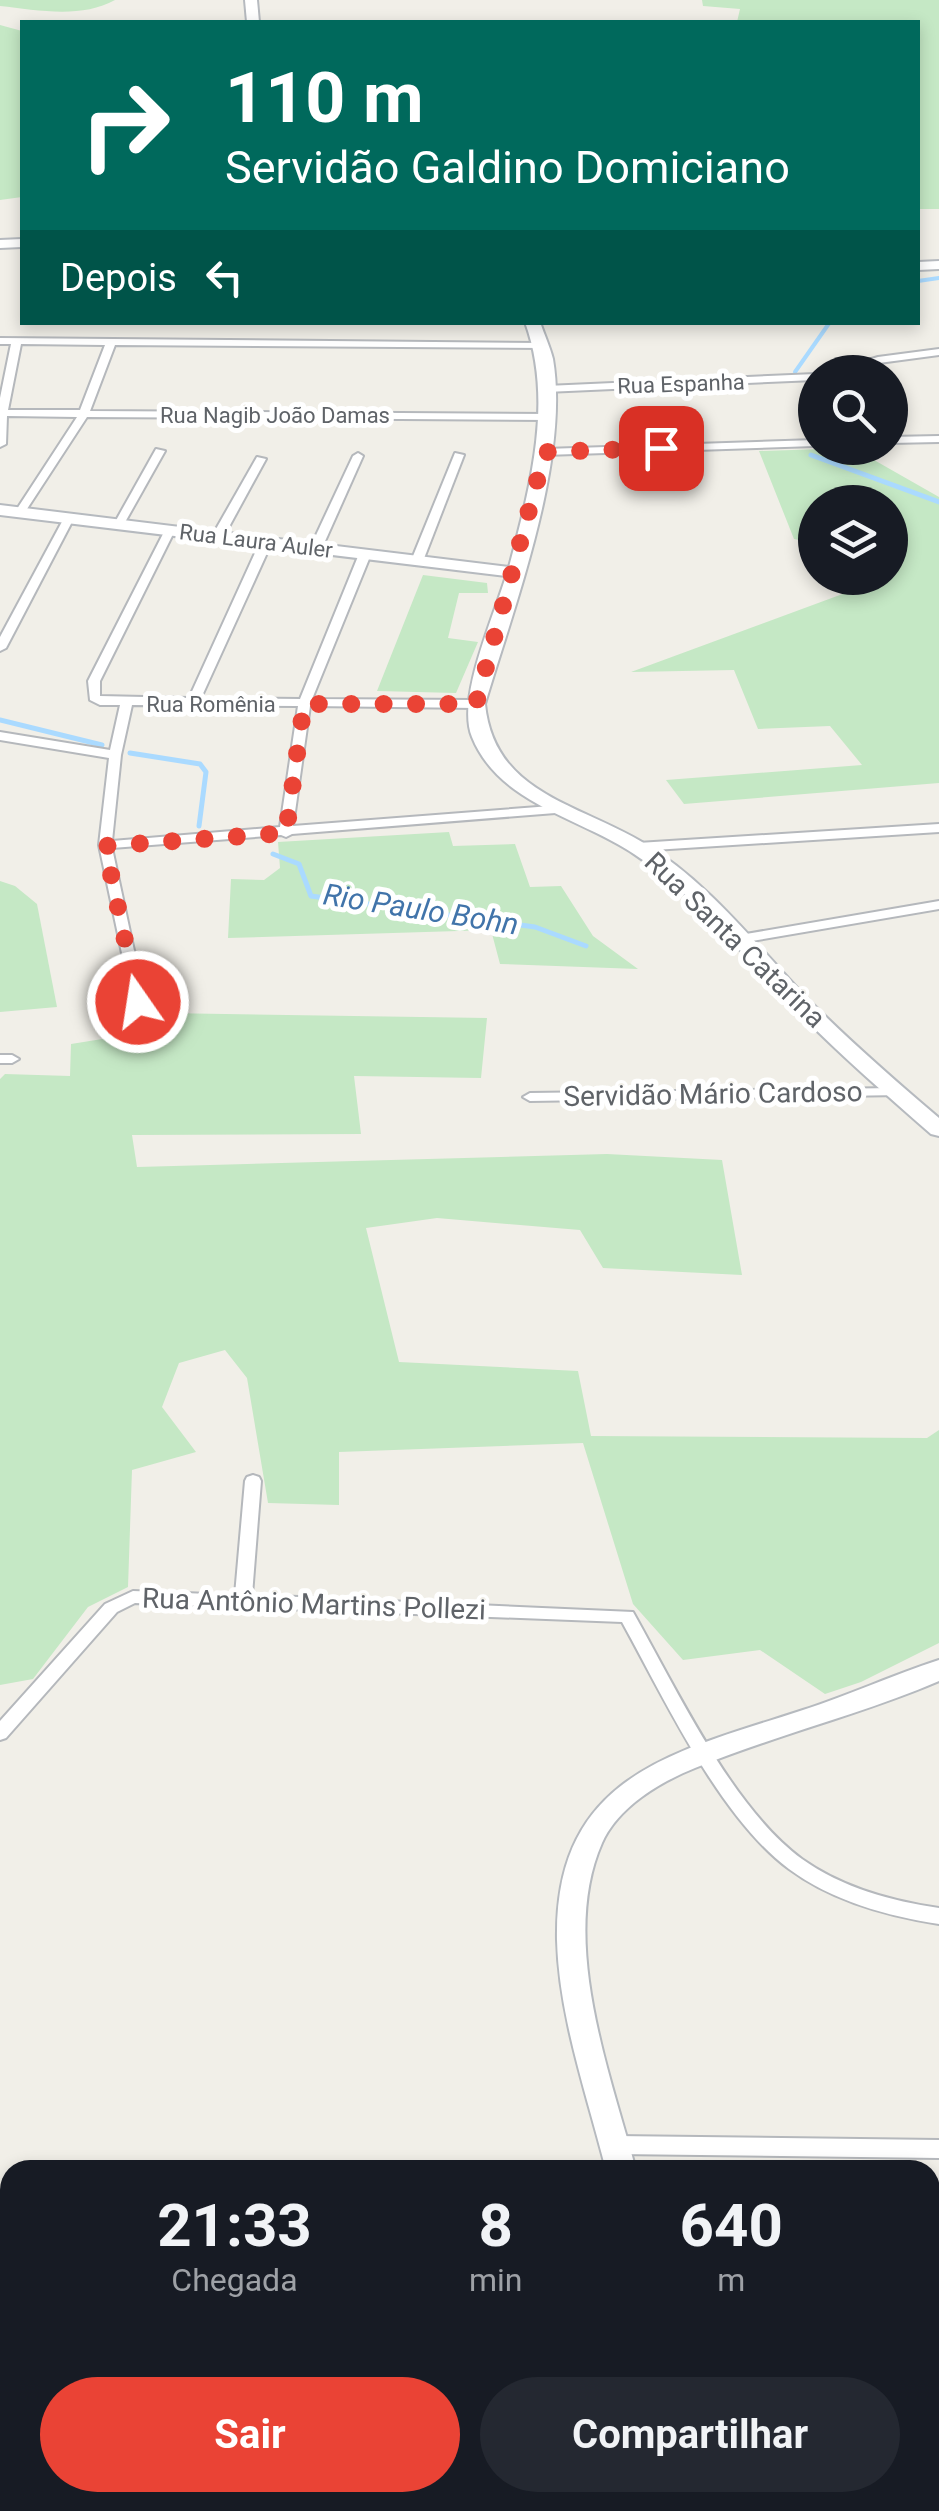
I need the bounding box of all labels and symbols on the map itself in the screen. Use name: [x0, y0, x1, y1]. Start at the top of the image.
street label: Rua Espanha: [617, 369, 745, 399]
street label: Rua Nagib João Damas: [160, 403, 390, 428]
pin: [619, 406, 704, 491]
street label: Rua Laura Auler: [178, 519, 335, 563]
street label: Rua Romênia: [146, 692, 276, 717]
street label: Rua Santa Catarina: [638, 845, 832, 1035]
water label: Rio Paulo Bohn: [321, 876, 521, 942]
position arrow: [86, 950, 190, 1054]
street label: Servidão Mário Cardoso: [563, 1075, 863, 1113]
street label: Rua Antônio Martins Pollezi: [142, 1582, 486, 1626]

